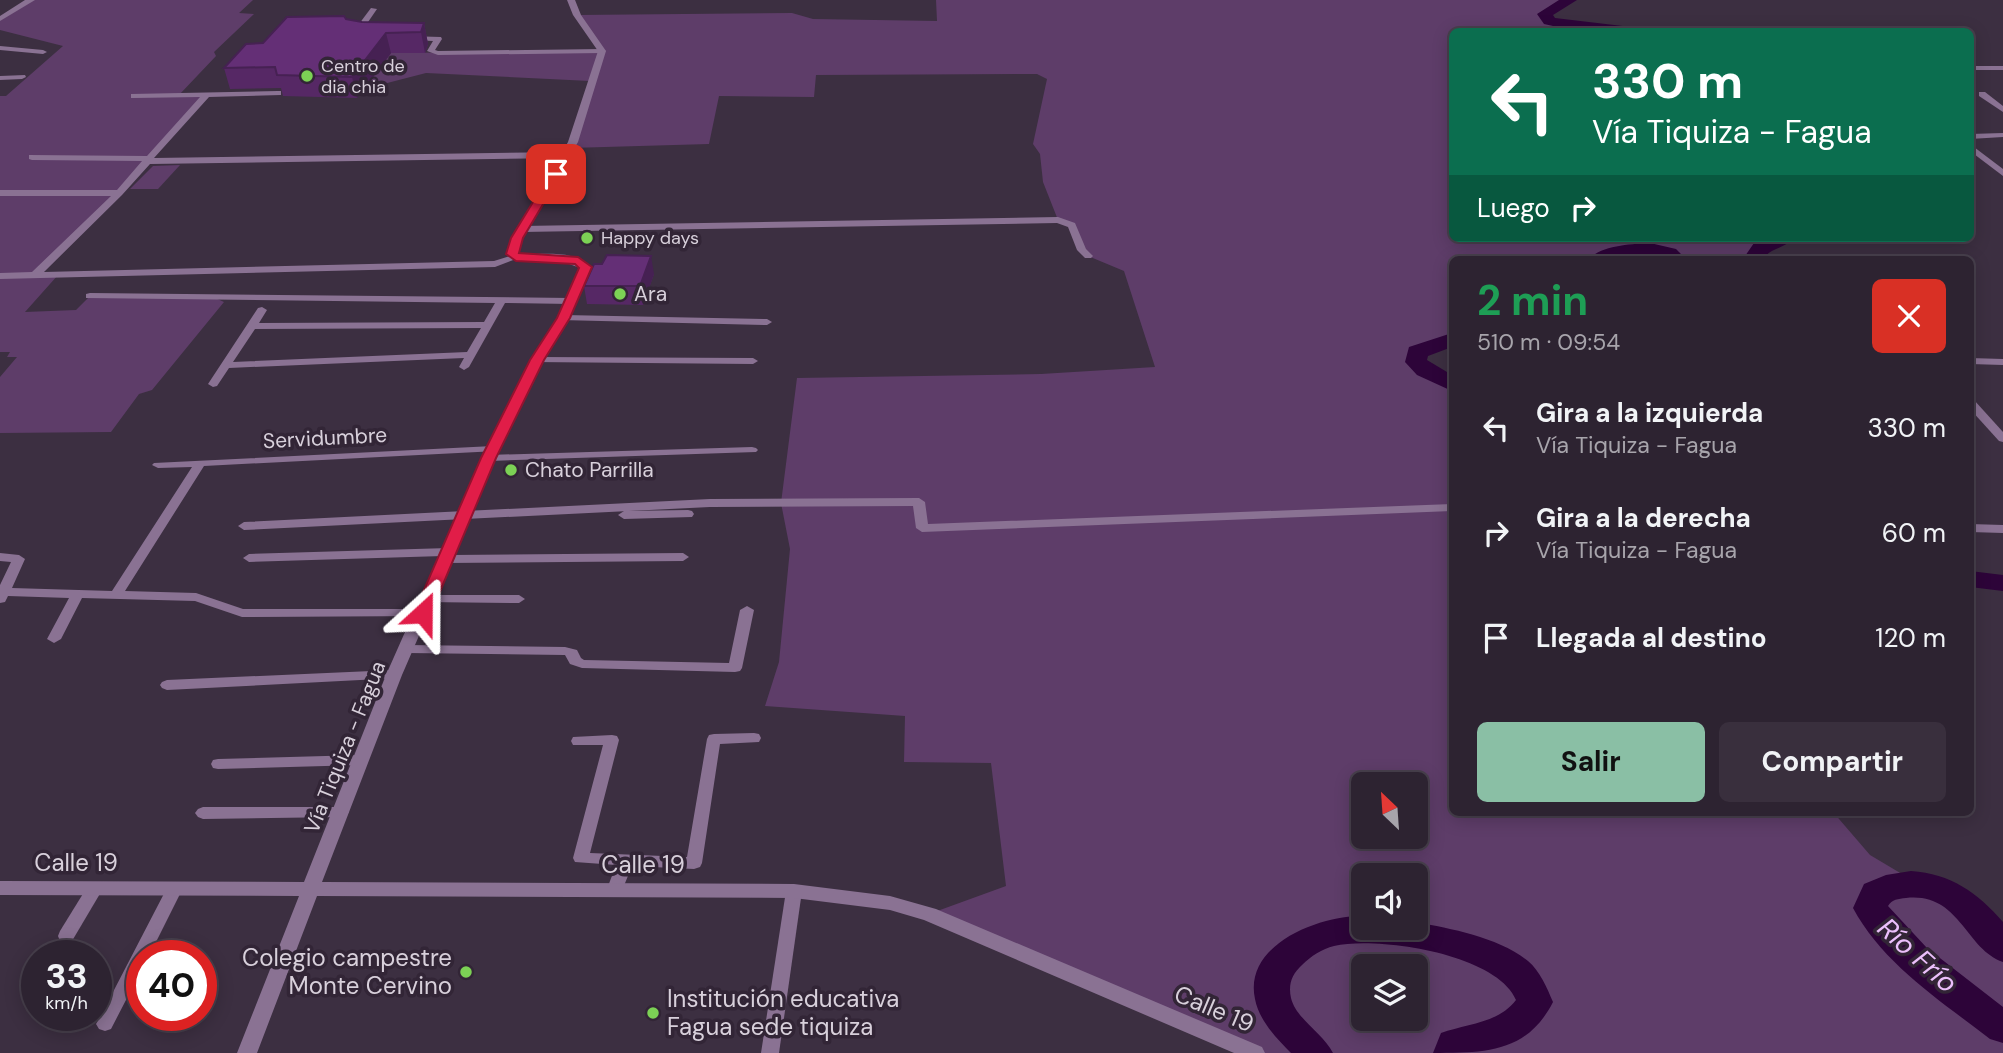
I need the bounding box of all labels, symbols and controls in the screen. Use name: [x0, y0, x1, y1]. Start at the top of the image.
text: 330 m: [1592, 49, 1743, 113]
place label: Centro de dia chia: [321, 54, 405, 99]
icon: left: [1477, 56, 1568, 147]
marker: Centro de dia chia: [299, 68, 315, 84]
text: Vía Tiquiza - Fagua: [1592, 111, 1872, 153]
pin: [526, 144, 586, 204]
icon: arrive: [537, 155, 575, 193]
icon: right: [1564, 189, 1602, 227]
text: Luego: [1477, 191, 1550, 225]
place label: Happy days: [601, 226, 699, 250]
marker: Happy days: [579, 230, 595, 246]
text: 2 min: [1477, 273, 1588, 328]
button: close: [1872, 279, 1946, 353]
place label: Ara: [634, 280, 667, 308]
marker: Ara: [612, 286, 628, 302]
text: 510 m · 09:54: [1477, 327, 1620, 357]
text: Gira a la izquierda: [1536, 396, 1763, 430]
icon: left: [1477, 409, 1515, 447]
text: 330 m: [1867, 411, 1946, 445]
street label: Servidumbre: [262, 421, 388, 455]
text: Vía Tiquiza - Fagua: [1536, 430, 1737, 460]
place label: Chato Parrilla: [525, 456, 654, 484]
marker: Chato Parrilla: [503, 462, 519, 478]
text: Gira a la derecha: [1536, 501, 1751, 535]
icon: right: [1477, 514, 1515, 552]
text: 60 m: [1882, 516, 1946, 550]
text: Vía Tiquiza - Fagua: [1536, 535, 1737, 565]
position arrow: [386, 576, 460, 650]
icon: arrive: [1477, 619, 1515, 657]
text: Llegada al destino: [1536, 621, 1767, 655]
text: 120 m: [1875, 621, 1946, 655]
street label: Vía Tiquiza - Fagua: [298, 657, 392, 837]
button: Salir: [1477, 722, 1705, 802]
button: Compartir: [1719, 722, 1946, 802]
north arrow: [1351, 772, 1428, 849]
map controls: [1351, 772, 1428, 1031]
street label: Calle 19: [34, 847, 118, 878]
street label: Calle 19: [601, 849, 685, 880]
button: sound: [1351, 863, 1428, 940]
water label: Río Frío: [1870, 910, 1966, 1001]
speed limit sign: 40: [126, 940, 217, 1031]
place label: Colegio campestre Monte Cervino: [242, 942, 452, 1001]
text: 33: [45, 953, 88, 999]
button: layers: [1351, 954, 1428, 1031]
marker: Colegio campestre Monte Cervino: [458, 964, 474, 980]
street label: Calle 19: [1170, 978, 1259, 1039]
place label: Institución educativa Fagua sede tiquiza: [667, 983, 899, 1042]
text: km/h: [45, 991, 88, 1015]
marker: Institución educativa Fagua sede tiquiza: [645, 1005, 661, 1021]

